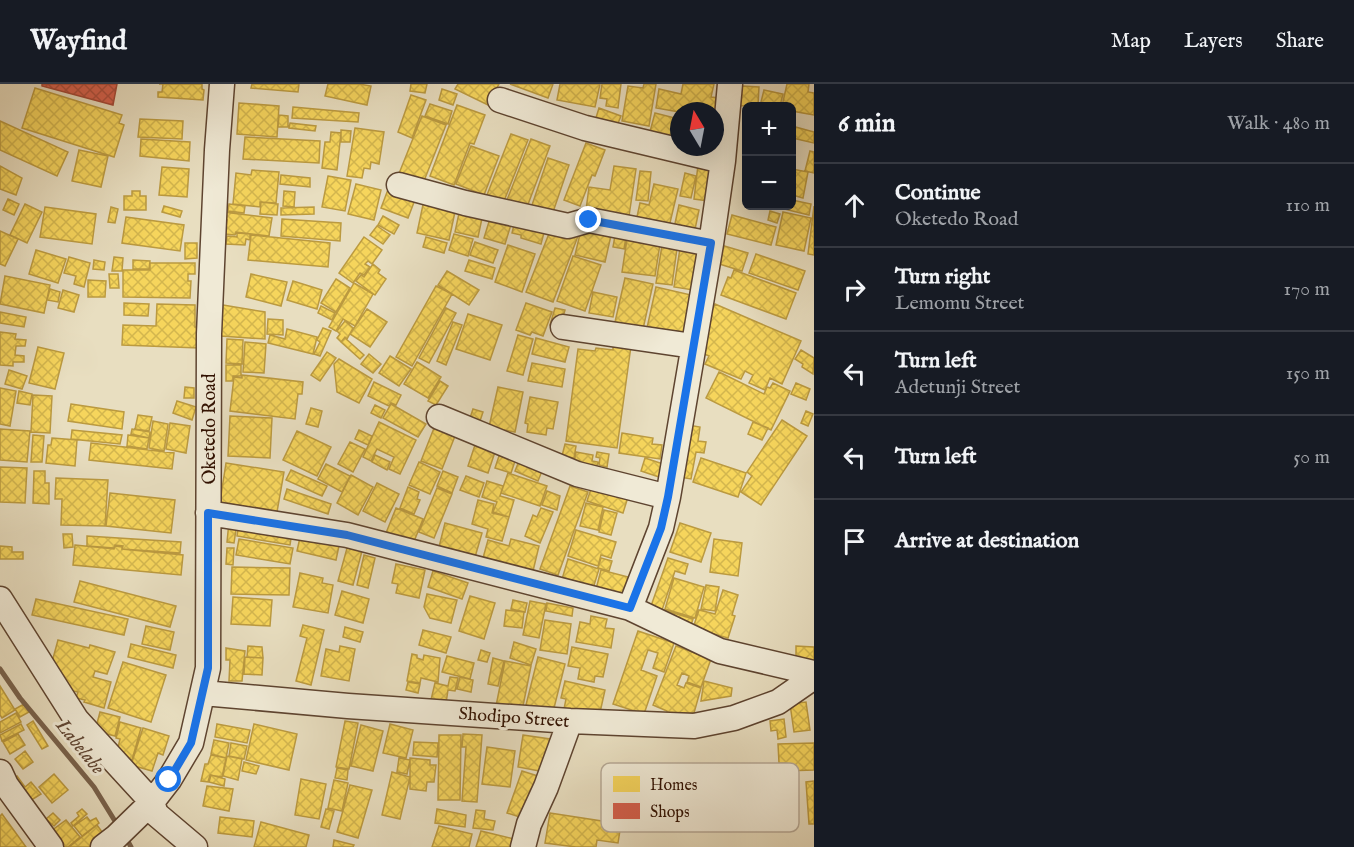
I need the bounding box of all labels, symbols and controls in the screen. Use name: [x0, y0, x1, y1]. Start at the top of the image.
text: Wayfind: [30, 24, 127, 59]
text: Map: [1111, 28, 1151, 55]
text: Layers: [1184, 28, 1243, 55]
text: Share: [1276, 28, 1324, 55]
north arrow: [670, 102, 724, 156]
map controls: [742, 102, 796, 210]
button: +: [742, 102, 796, 156]
text: 6 min: [838, 107, 896, 140]
text: Walk · 480 m: [1227, 111, 1330, 136]
button: −: [742, 156, 796, 210]
text: Continue: [895, 179, 981, 207]
icon: ahead: [838, 189, 871, 222]
text: 110 m: [1286, 193, 1330, 218]
route end: [575, 206, 601, 232]
text: Oketedo Road: [895, 207, 1018, 232]
text: Turn right: [895, 263, 990, 291]
icon: right: [838, 273, 871, 306]
text: 170 m: [1284, 277, 1330, 302]
text: Lemomu Street: [895, 291, 1024, 316]
text: Turn left: [895, 347, 977, 375]
icon: left: [838, 357, 871, 390]
text: 150 m: [1286, 361, 1330, 386]
street label: Oketedo Road: [199, 373, 222, 484]
text: Adetunji Street: [895, 375, 1020, 400]
icon: left: [838, 441, 871, 474]
text: Turn left: [895, 443, 977, 471]
text: 50 m: [1293, 445, 1330, 470]
icon: arrive: [838, 525, 871, 558]
text: Arrive at destination: [895, 527, 1079, 555]
street label: Shodipo Street: [458, 703, 570, 734]
water label: Labelabe: [49, 713, 110, 780]
legend: [601, 763, 799, 832]
route start: [155, 766, 181, 792]
text: Homes: [650, 776, 698, 796]
text: Shops: [650, 803, 690, 823]

